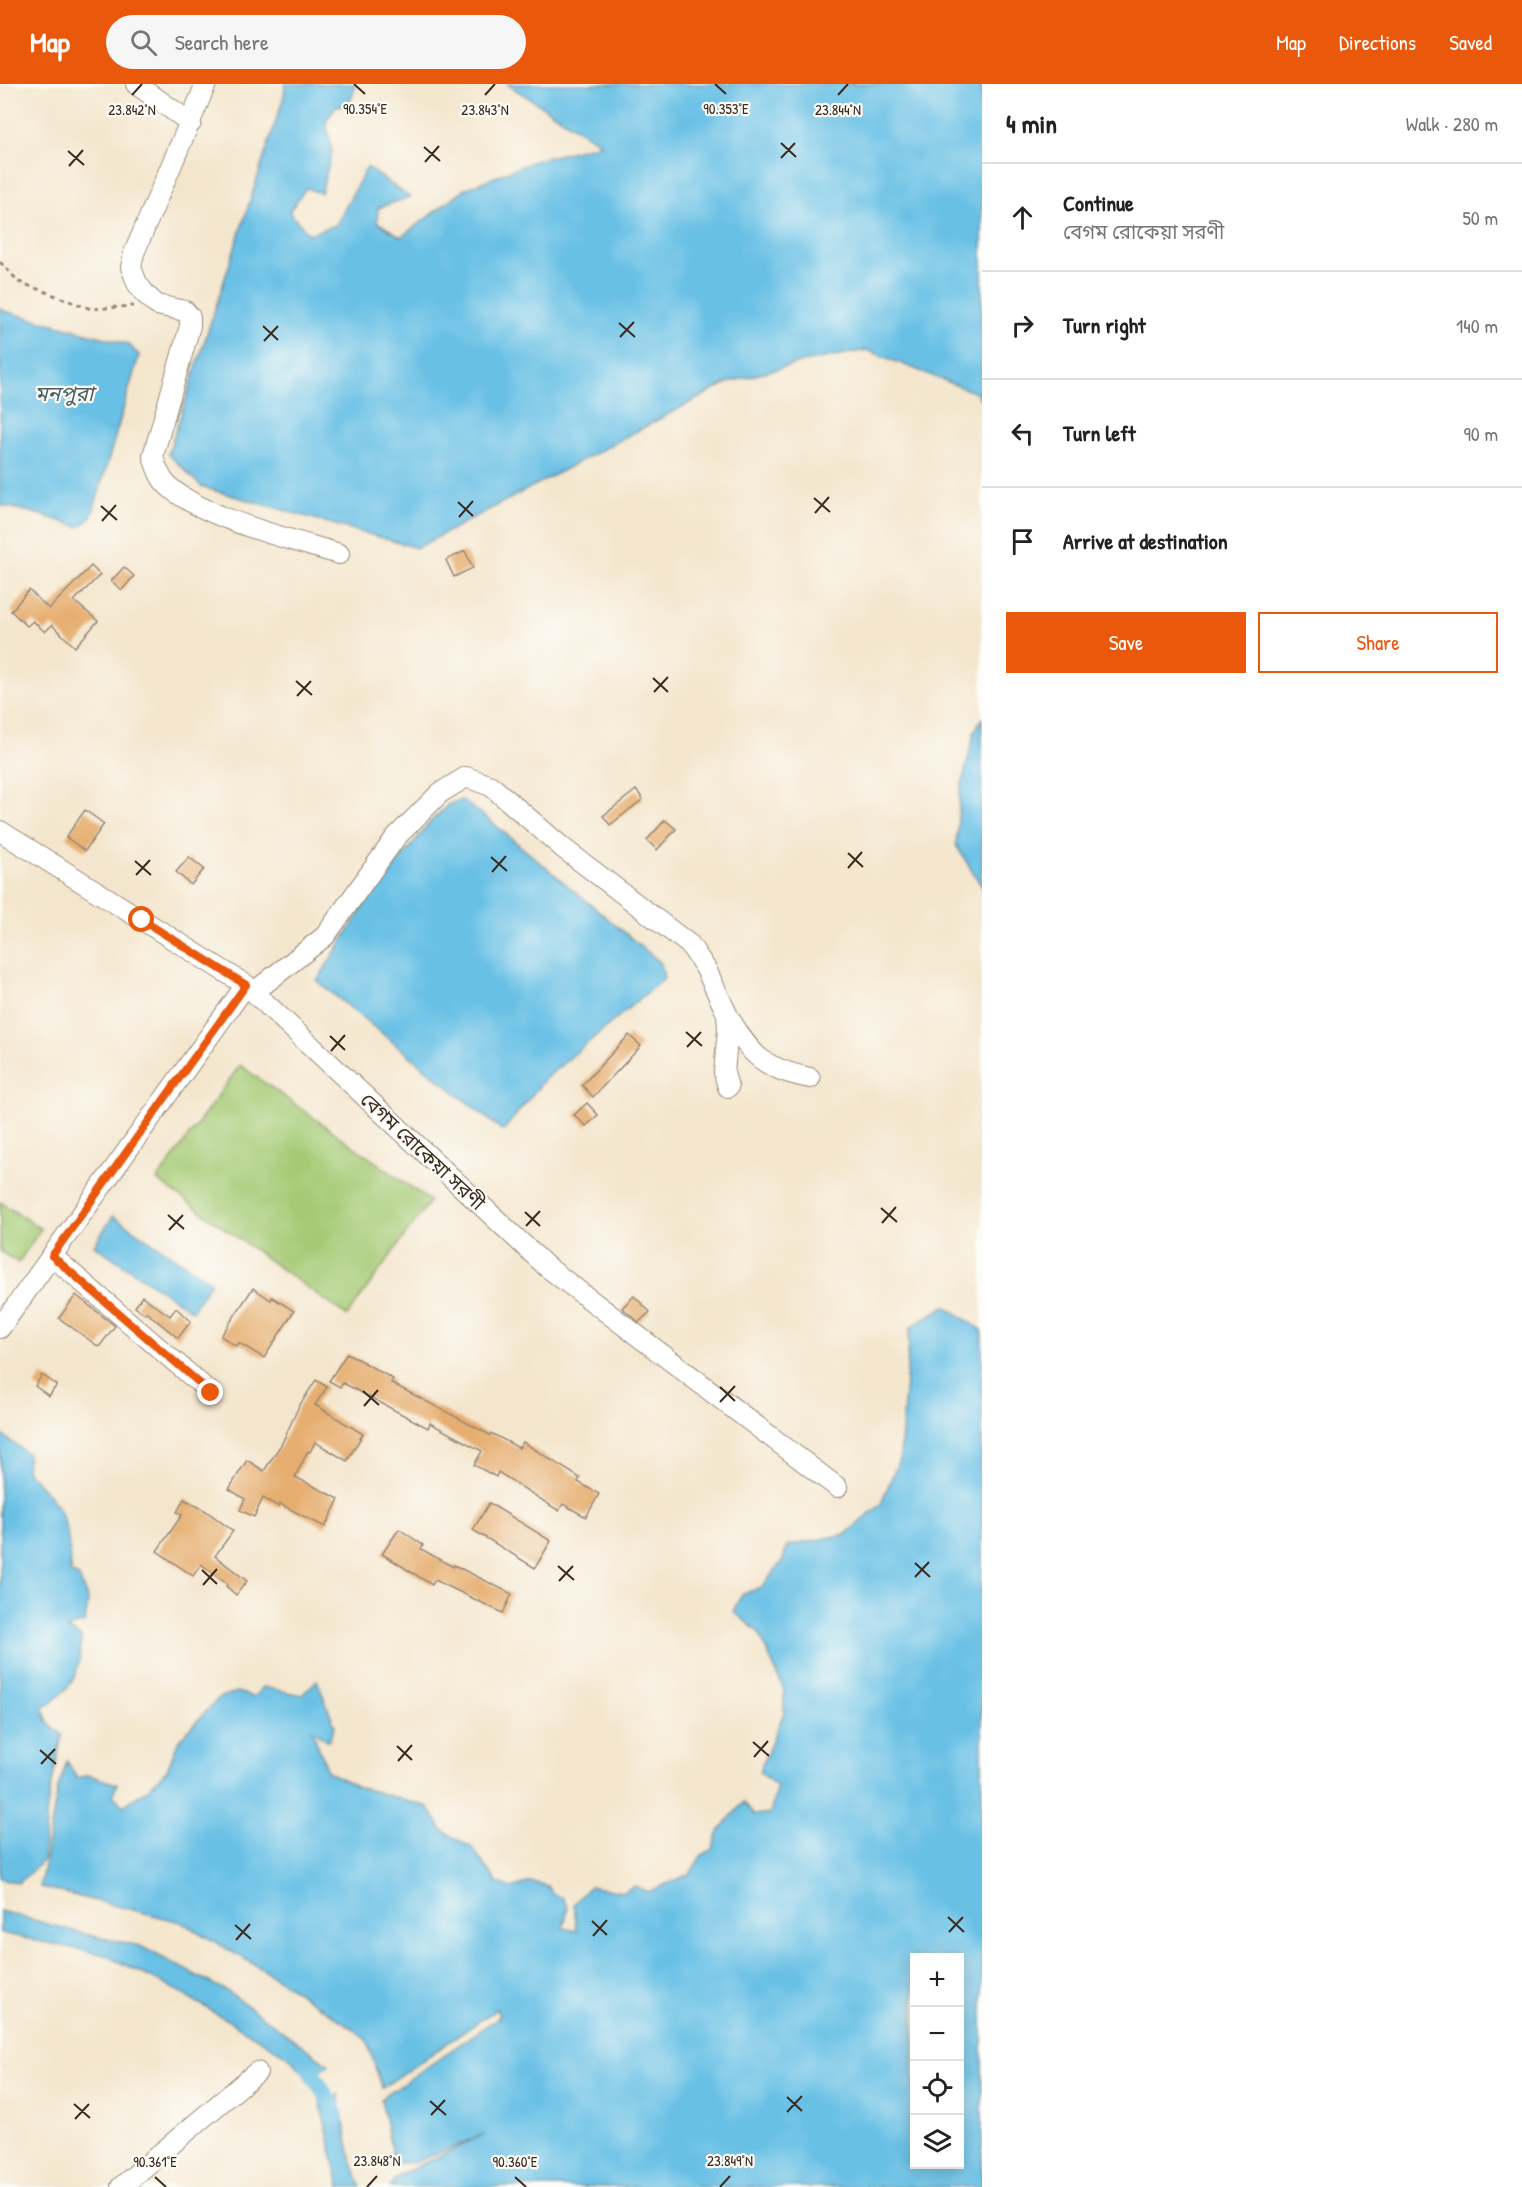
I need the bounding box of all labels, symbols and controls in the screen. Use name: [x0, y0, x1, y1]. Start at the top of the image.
search box: [106, 15, 526, 69]
text: Map: [30, 23, 70, 61]
icon: search: [127, 26, 160, 59]
text: Search here: [175, 27, 269, 57]
text: Map: [1276, 28, 1306, 57]
text: Directions: [1339, 28, 1416, 57]
text: Saved: [1449, 28, 1492, 57]
text: 90.354°E: [343, 98, 387, 119]
text: 90.353°E: [703, 98, 749, 119]
text: 23.842°N: [108, 99, 156, 120]
text: 23.843°N: [461, 99, 509, 120]
text: 23.844°N: [815, 99, 861, 120]
text: 4 min: [1006, 106, 1057, 141]
text: Walk · 280 m: [1406, 110, 1498, 137]
text: Continue: [1063, 188, 1134, 218]
icon: ahead: [1006, 201, 1039, 234]
text: 50 m: [1462, 204, 1498, 231]
text: বেগম রোকেয়া সরণী: [1063, 218, 1224, 245]
icon: right: [1006, 309, 1039, 342]
text: Turn right: [1063, 310, 1146, 340]
text: 140 m: [1456, 312, 1498, 339]
water label: মনপুরা: [35, 379, 98, 408]
icon: left: [1006, 417, 1039, 450]
text: Turn left: [1063, 418, 1136, 448]
text: 90 m: [1464, 420, 1498, 447]
icon: arrive: [1006, 525, 1039, 558]
text: Arrive at destination: [1063, 526, 1228, 556]
button: Save: [1006, 612, 1246, 673]
button: Share: [1258, 612, 1498, 673]
route start: [128, 906, 154, 932]
street label: বেগম রোকেয়া সরণী: [355, 1086, 492, 1216]
route end: [197, 1379, 223, 1405]
map controls: [910, 1953, 964, 2169]
button: +: [910, 1953, 964, 2007]
button: −: [910, 2007, 964, 2061]
button: locate: [910, 2061, 964, 2115]
button: layers: [910, 2115, 964, 2169]
text: 23.848°N: [353, 2150, 401, 2171]
text: 23.849°N: [707, 2150, 753, 2171]
text: 90.361°E: [133, 2151, 177, 2172]
text: 90.360°E: [493, 2151, 538, 2172]

